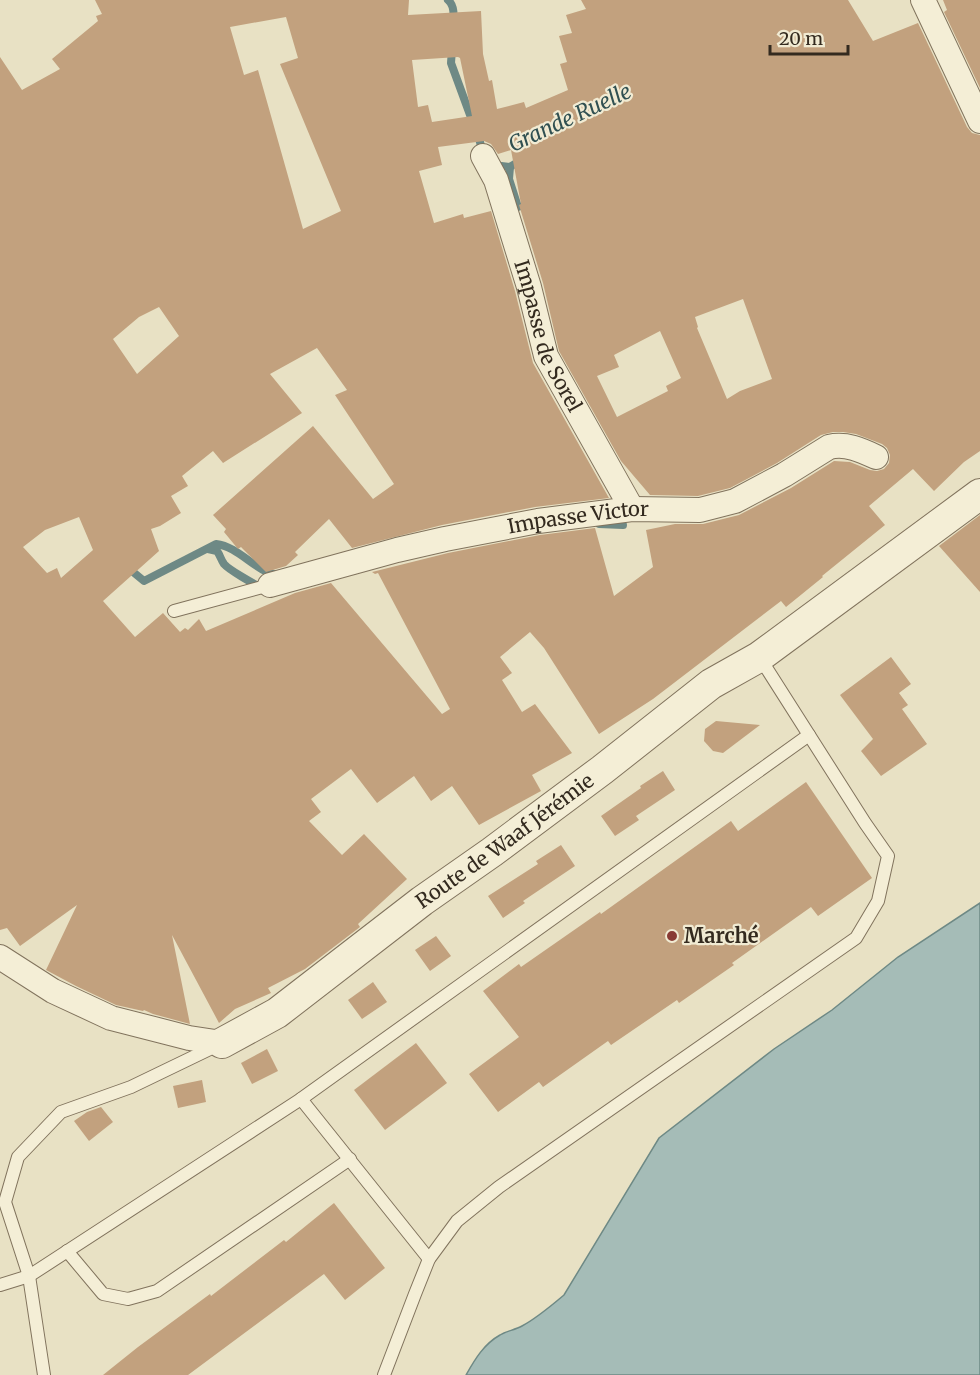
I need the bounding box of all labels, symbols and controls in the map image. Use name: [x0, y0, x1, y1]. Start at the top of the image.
scale bar: [770, 18, 848, 56]
text: 20 m: [779, 27, 823, 50]
water label: Grande Ruelle: [504, 77, 635, 158]
street label: Impasse de Sorel: [509, 257, 588, 416]
street label: Impasse Victor: [505, 496, 649, 539]
street label: Route de Waaf Jérémie: [411, 768, 598, 914]
place label: Marché: [684, 923, 759, 948]
marker: Marché: [665, 929, 679, 943]

